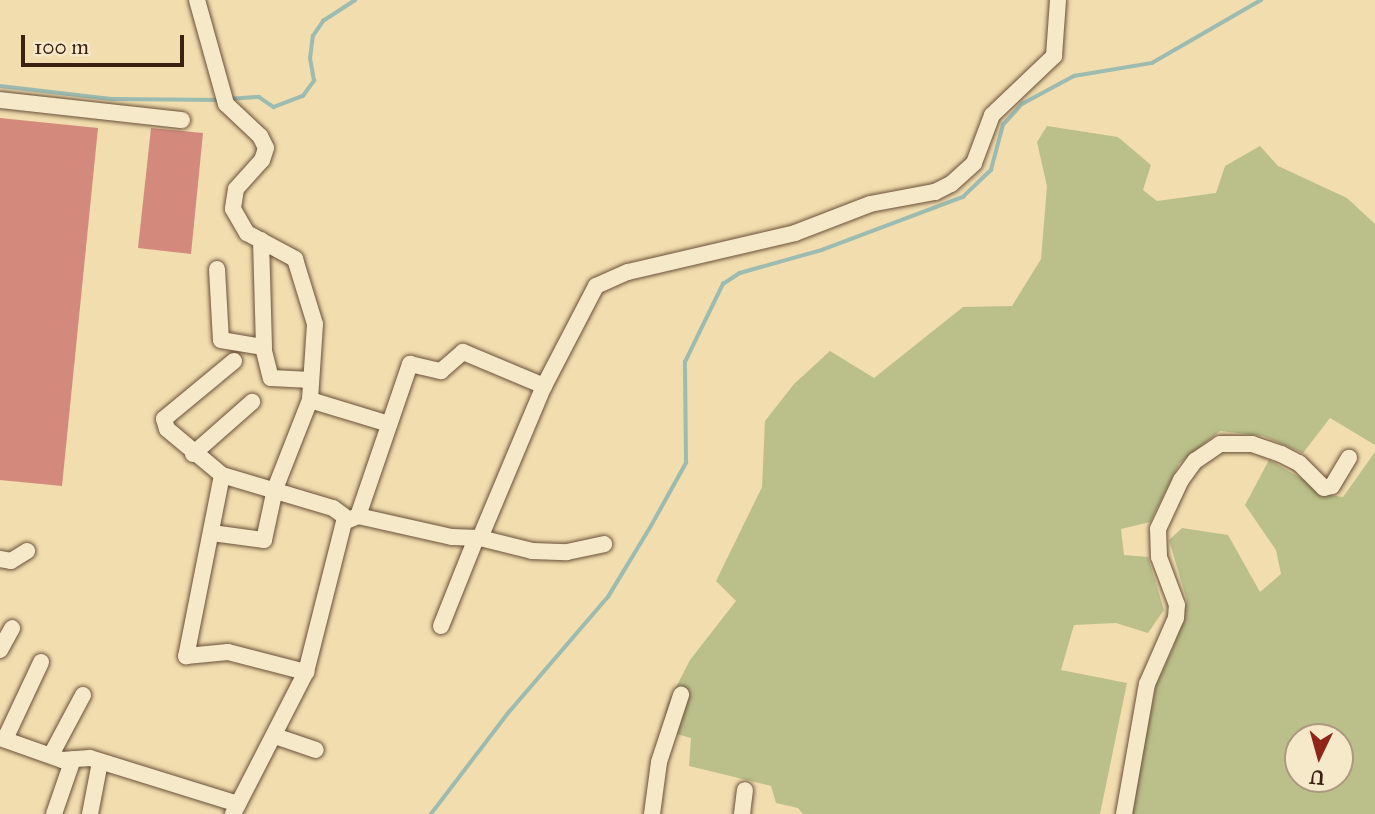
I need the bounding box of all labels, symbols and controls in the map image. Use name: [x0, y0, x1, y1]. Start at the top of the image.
scale bar: [24, 21, 187, 65]
text: 100 m: [34, 34, 89, 60]
north arrow: [1284, 723, 1354, 793]
text: U: [1309, 765, 1326, 790]

